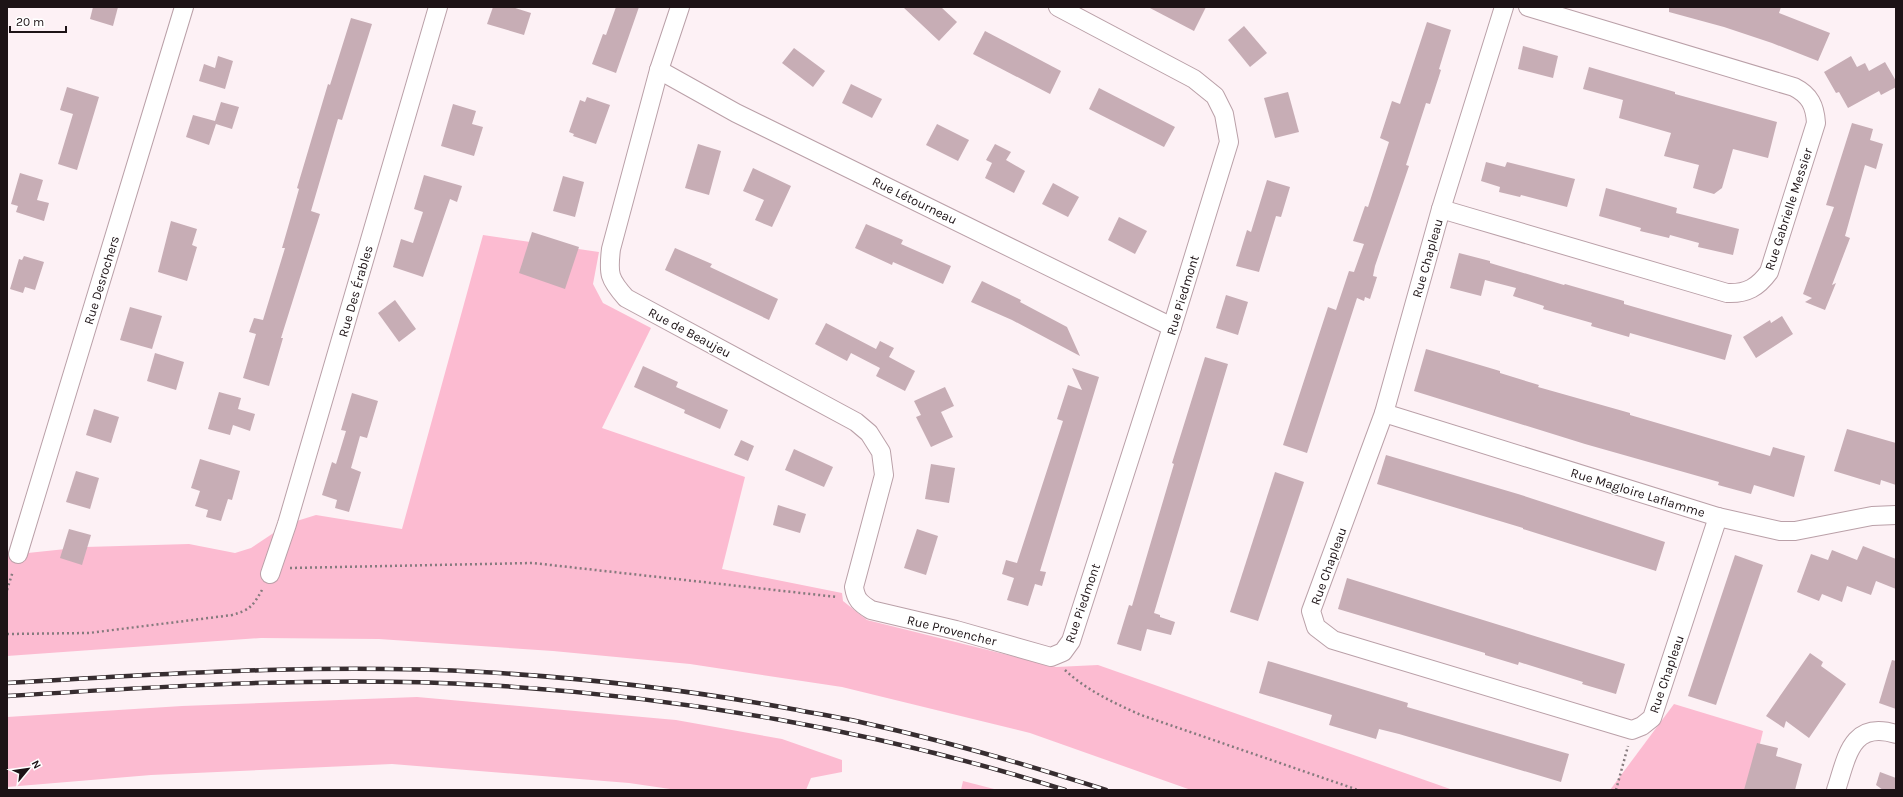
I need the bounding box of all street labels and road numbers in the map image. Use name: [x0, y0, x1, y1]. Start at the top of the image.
street label: Rue Gabrielle Messier: [1762, 146, 1815, 272]
street label: Rue Létourneau: [870, 173, 960, 227]
street label: Rue Chapleau: [1409, 217, 1446, 299]
street label: Rue Desrochers: [81, 234, 122, 326]
street label: Rue Des Érables: [333, 243, 376, 339]
street label: Rue Piedmont: [1163, 253, 1202, 337]
street label: Rue de Beaujeu: [646, 304, 734, 361]
street label: Rue Magloire Laflamme: [1569, 465, 1707, 520]
street label: Rue Chapleau: [1307, 525, 1349, 607]
street label: Rue Piedmont: [1062, 561, 1103, 645]
street label: Rue Provencher: [906, 612, 998, 649]
street label: Rue Chapleau: [1646, 633, 1687, 715]

